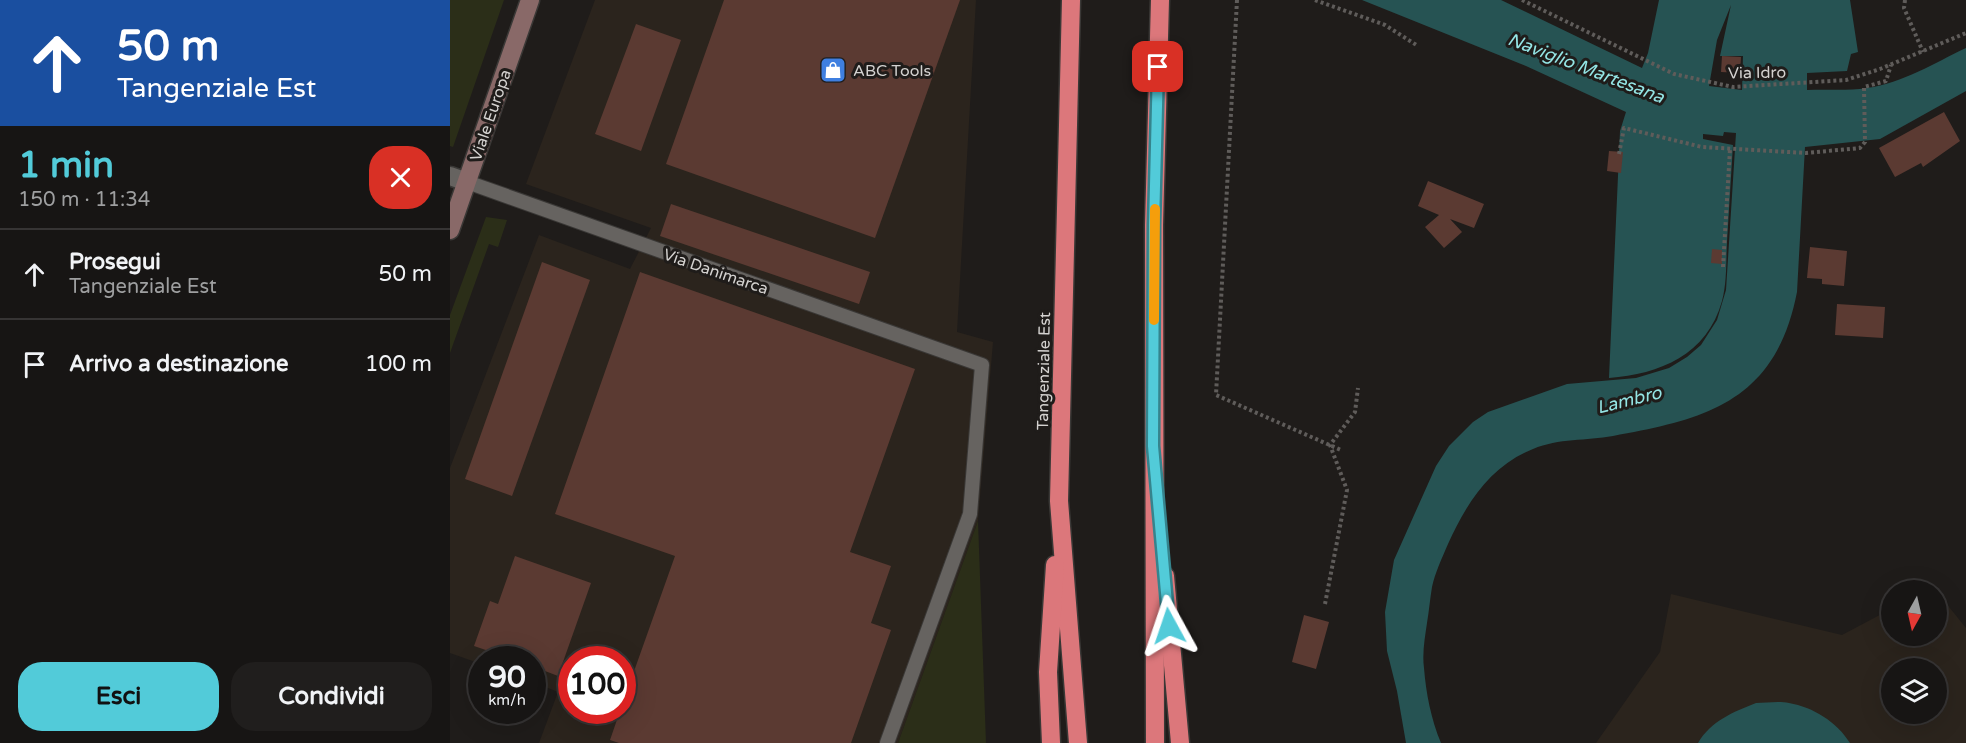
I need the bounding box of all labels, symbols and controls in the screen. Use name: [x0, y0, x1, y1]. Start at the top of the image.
text: 50 m: [117, 21, 219, 72]
icon: ahead: [18, 24, 96, 102]
water label: Naviglio Martesana: [1505, 28, 1668, 108]
pin: [1132, 41, 1183, 92]
icon: arrive: [1141, 50, 1174, 83]
shop icon: ABC Tools: [818, 55, 848, 85]
place label: ABC Tools: [853, 61, 931, 81]
street label: Via Idro: [1728, 62, 1786, 84]
street label: Viale Europa: [466, 67, 516, 164]
text: Tangenziale Est: [117, 72, 316, 105]
text: 1 min: [18, 144, 114, 187]
button: close: [369, 146, 432, 209]
text: 150 m · 11:34: [18, 188, 150, 212]
street label: Via Danimarca: [661, 245, 771, 299]
text: Prosegui: [69, 249, 161, 275]
icon: ahead: [18, 258, 51, 291]
text: 50 m: [378, 261, 432, 287]
text: Tangenziale Est: [69, 275, 217, 299]
street label: Tangenziale Est: [1033, 312, 1055, 430]
icon: arrive: [18, 348, 51, 381]
text: Arrivo a destinazione: [69, 351, 288, 377]
text: 100 m: [365, 351, 432, 377]
water label: Lambro: [1594, 381, 1665, 419]
north arrow: [1881, 580, 1947, 646]
map controls: [1881, 580, 1947, 724]
position arrow: [1137, 594, 1201, 658]
speed limit sign: 100: [558, 646, 636, 724]
button: layers: [1881, 658, 1947, 724]
text: 90: [488, 659, 526, 696]
button: Esci: [18, 662, 219, 731]
button: Condividi: [231, 662, 432, 731]
text: km/h: [488, 691, 526, 709]

